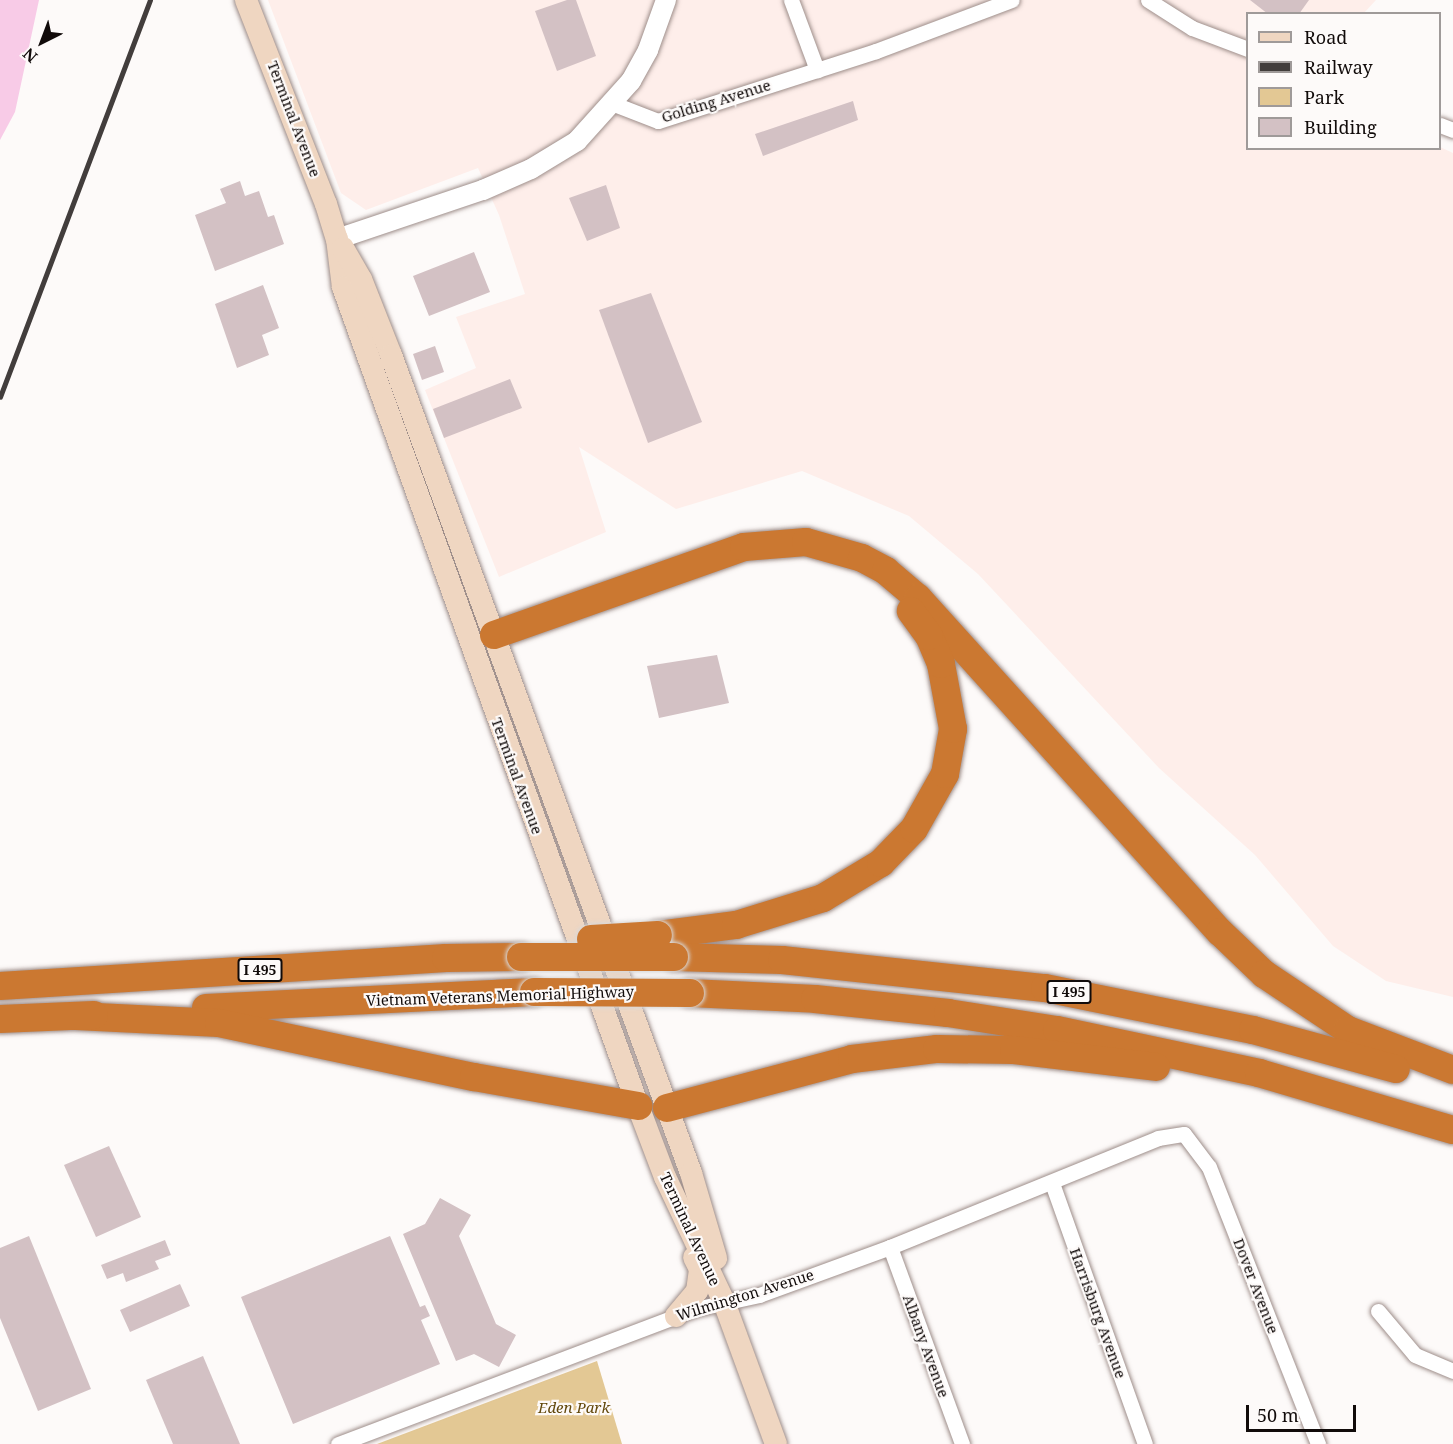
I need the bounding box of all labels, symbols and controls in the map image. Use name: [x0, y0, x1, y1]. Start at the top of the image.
north arrow: [12, 12, 72, 72]
legend: [1246, 12, 1441, 150]
text: Road: [1304, 25, 1347, 49]
text: N: [18, 43, 42, 68]
text: Railway: [1304, 55, 1373, 79]
street label: Terminal Avenue: [264, 58, 324, 180]
street label: Golding Avenue: [659, 76, 773, 126]
text: Park: [1304, 85, 1344, 109]
text: Building: [1304, 115, 1377, 139]
street label: Terminal Avenue: [488, 715, 546, 837]
road number: I 495: [238, 959, 282, 981]
road number: I 495: [1046, 981, 1092, 1003]
street label: Vietnam Veterans Memorial Highway: [366, 982, 634, 1010]
street label: Terminal Avenue: [656, 1170, 724, 1288]
street label: Dover Avenue: [1230, 1236, 1282, 1336]
street label: Harrisburg Avenue: [1066, 1245, 1130, 1381]
street label: Wilmington Avenue: [674, 1265, 816, 1325]
street label: Albany Avenue: [899, 1292, 953, 1400]
scale bar: [1249, 1393, 1358, 1431]
park label: Eden Park: [538, 1399, 610, 1417]
text: 50 m: [1257, 1403, 1299, 1427]

